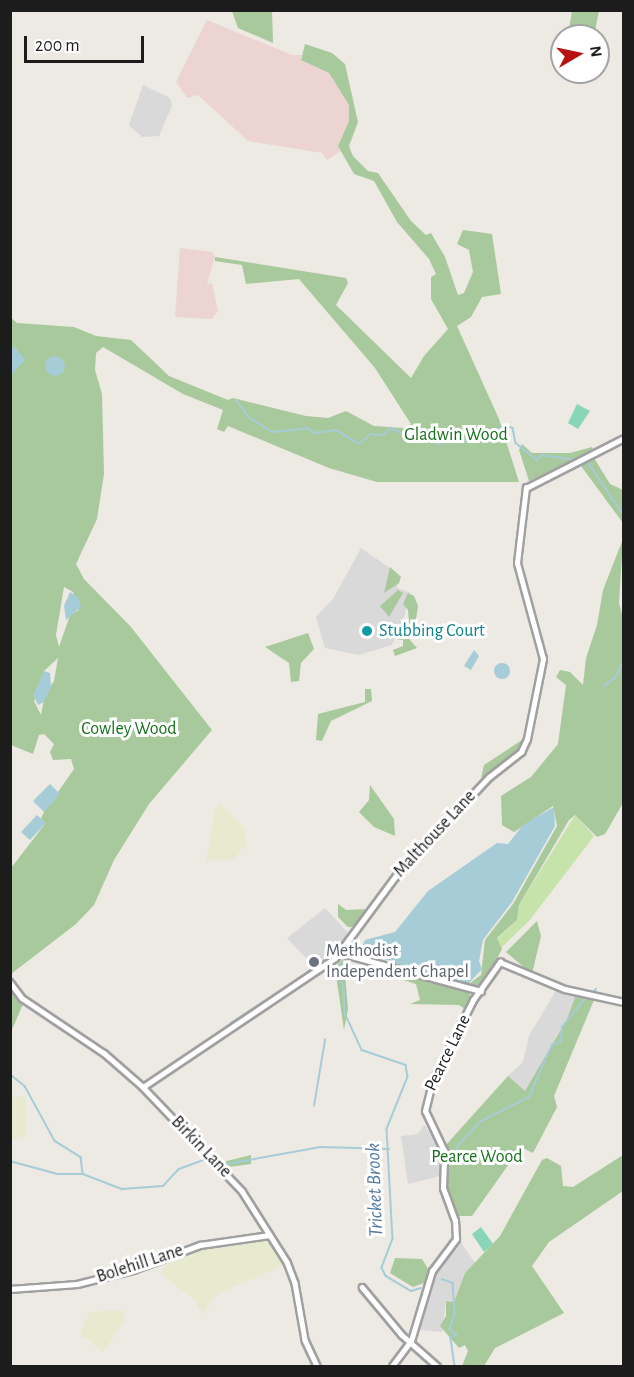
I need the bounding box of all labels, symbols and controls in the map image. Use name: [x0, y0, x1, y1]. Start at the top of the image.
scale bar: [27, 24, 147, 62]
north arrow: [550, 24, 610, 84]
text: 200 m: [35, 37, 80, 55]
text: N: [587, 45, 605, 58]
park label: Gladwin Wood: [404, 424, 508, 446]
place label: Stubbing Court: [379, 620, 485, 642]
marker: Stubbing Court: [360, 624, 374, 638]
park label: Cowley Wood: [81, 718, 177, 740]
street label: Malthouse Lane: [389, 786, 481, 882]
place label: Methodist Independent Chapel: [326, 941, 469, 984]
marker: Methodist Independent Chapel: [307, 955, 321, 969]
street label: Pearce Lane: [420, 1011, 476, 1095]
street label: Birkin Lane: [166, 1111, 236, 1183]
water label: Tricket Brook: [361, 1143, 389, 1237]
park label: Pearce Wood: [431, 1146, 523, 1168]
street label: Bolehill Lane: [94, 1240, 186, 1288]

